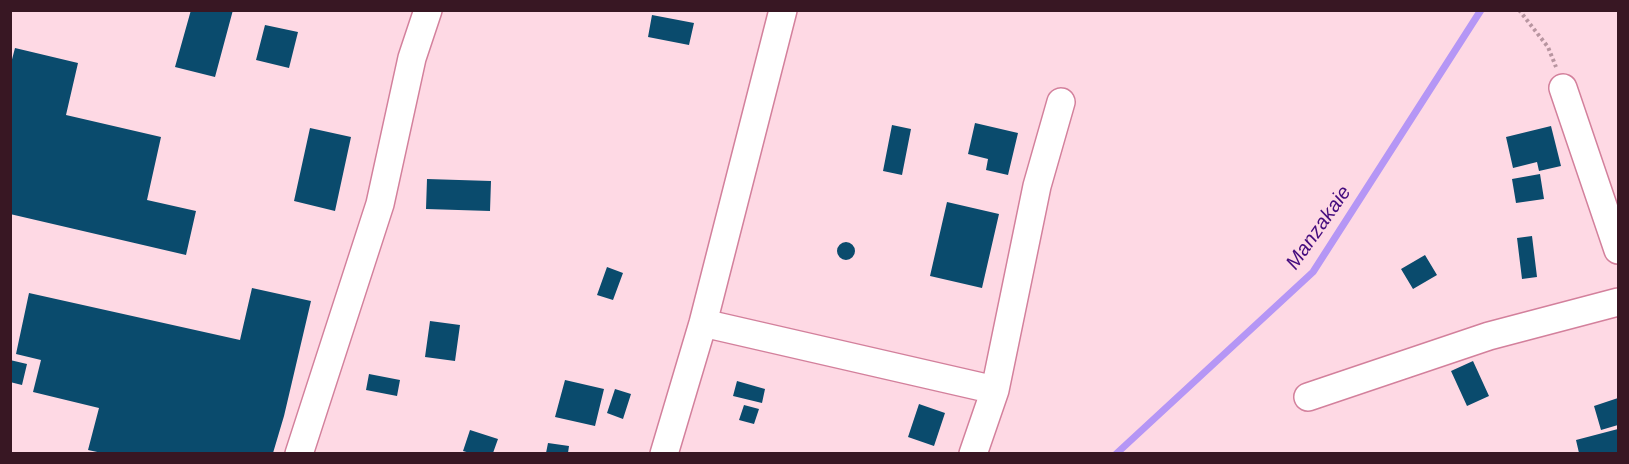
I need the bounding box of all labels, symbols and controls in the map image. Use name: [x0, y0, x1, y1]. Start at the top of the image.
water label: Manzakaie: [1281, 182, 1357, 274]

